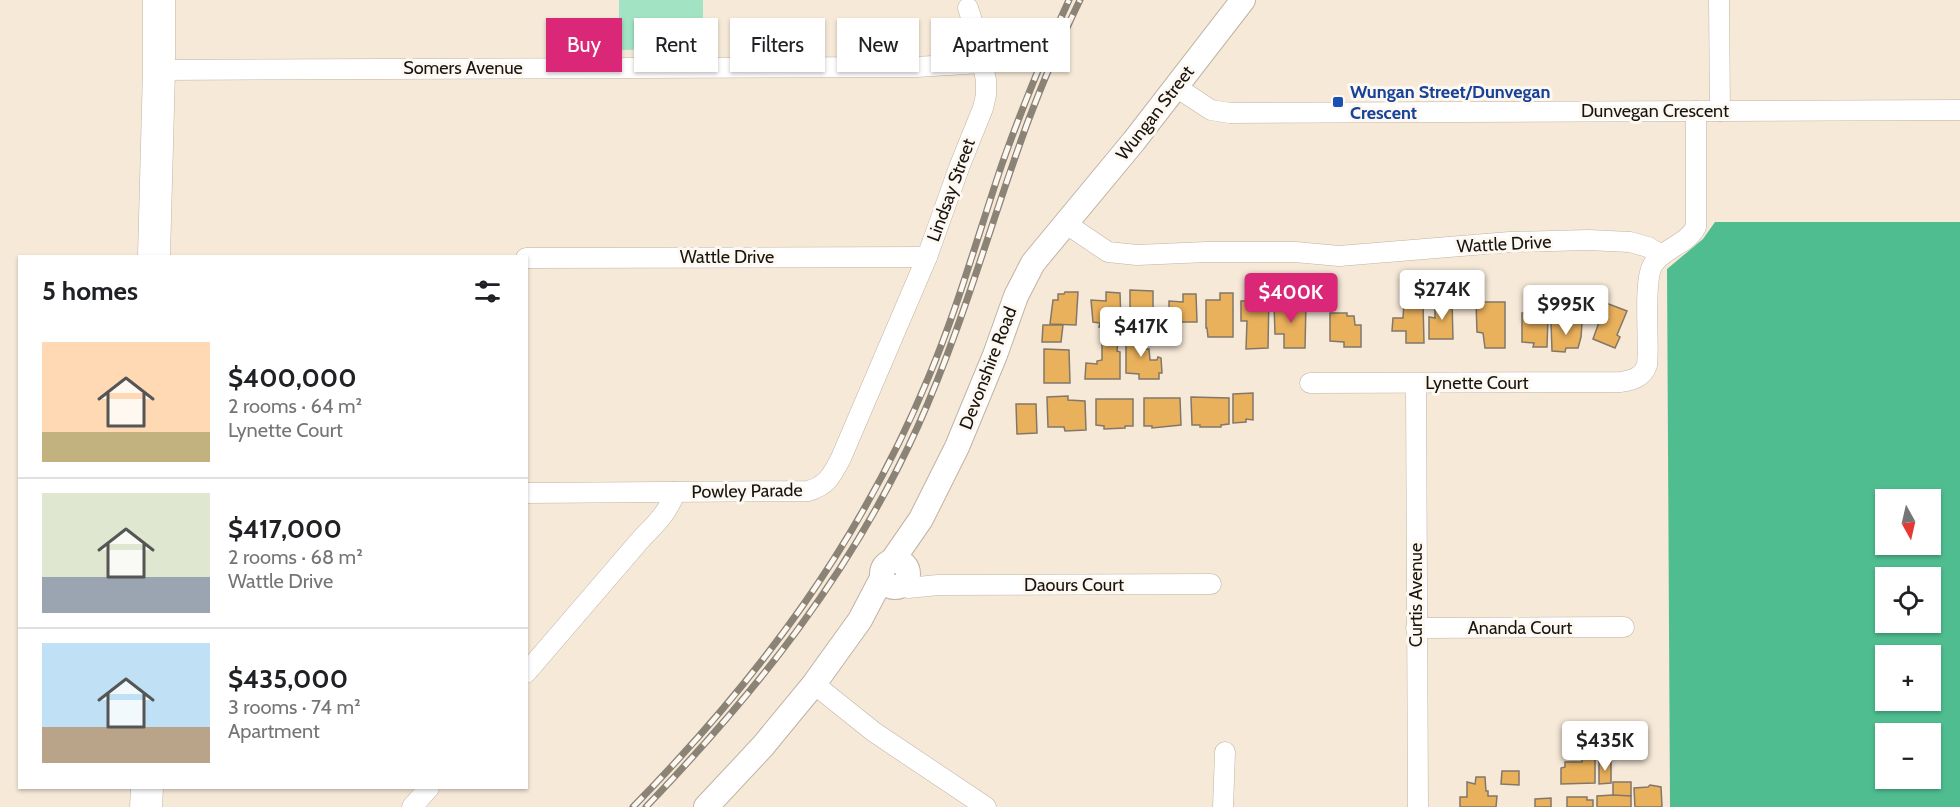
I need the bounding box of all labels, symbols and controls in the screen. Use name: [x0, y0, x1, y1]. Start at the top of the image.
chip: Buy: [546, 18, 622, 72]
chip: Rent: [634, 18, 718, 72]
chip: Filters: [730, 18, 825, 72]
chip: New: [837, 18, 919, 72]
chip: Apartment: [931, 18, 1070, 72]
street label: Somers Avenue: [403, 57, 523, 79]
street label: Wungan Street: [1111, 61, 1199, 165]
place label: Wungan Street/Dunvegan Crescent: [1350, 81, 1551, 124]
marker: Wungan Street/Dunvegan Crescent: [1331, 95, 1345, 109]
street label: Dunvegan Crescent: [1581, 100, 1729, 122]
street label: Lindsay Street: [922, 135, 980, 245]
street label: Wattle Drive: [1456, 231, 1552, 257]
street label: Wattle Drive: [680, 246, 774, 268]
pin: $274K: [1400, 270, 1484, 321]
pin: $400K: [1249, 273, 1333, 324]
text: 5 homes: [42, 275, 138, 307]
icon: filters: [471, 275, 504, 308]
text: $274K: [1414, 277, 1470, 301]
text: $400K: [1259, 280, 1323, 304]
pin: $995K: [1524, 285, 1608, 336]
text: $995K: [1537, 292, 1595, 316]
street label: Devonshire Road: [955, 304, 1021, 432]
pin: $417K: [1099, 307, 1183, 358]
text: $417K: [1114, 314, 1168, 338]
text: $400,000: [228, 362, 357, 394]
icon: home: [90, 366, 162, 438]
street label: Lynette Court: [1425, 372, 1529, 394]
text: 2 rooms · 64 m²: [228, 394, 362, 418]
text: Lynette Court: [228, 418, 343, 442]
street label: Powley Parade: [691, 479, 803, 503]
north arrow: [1875, 489, 1941, 555]
map controls: [1875, 489, 1941, 789]
text: $417,000: [228, 513, 342, 545]
icon: home: [90, 517, 162, 589]
street label: Curtis Avenue: [1405, 543, 1427, 647]
text: 2 rooms · 68 m²: [228, 545, 363, 569]
button: locate: [1875, 567, 1941, 633]
text: Wattle Drive: [228, 569, 333, 593]
street label: Daours Court: [1024, 574, 1124, 596]
street label: Ananda Court: [1468, 617, 1572, 639]
button: +: [1875, 645, 1941, 711]
text: $435,000: [228, 663, 348, 695]
icon: home: [90, 667, 162, 739]
text: 3 rooms · 74 m²: [228, 695, 361, 719]
text: Apartment: [228, 719, 320, 743]
pin: $435K: [1563, 721, 1647, 772]
button: −: [1875, 723, 1941, 789]
text: $435K: [1576, 728, 1634, 752]

